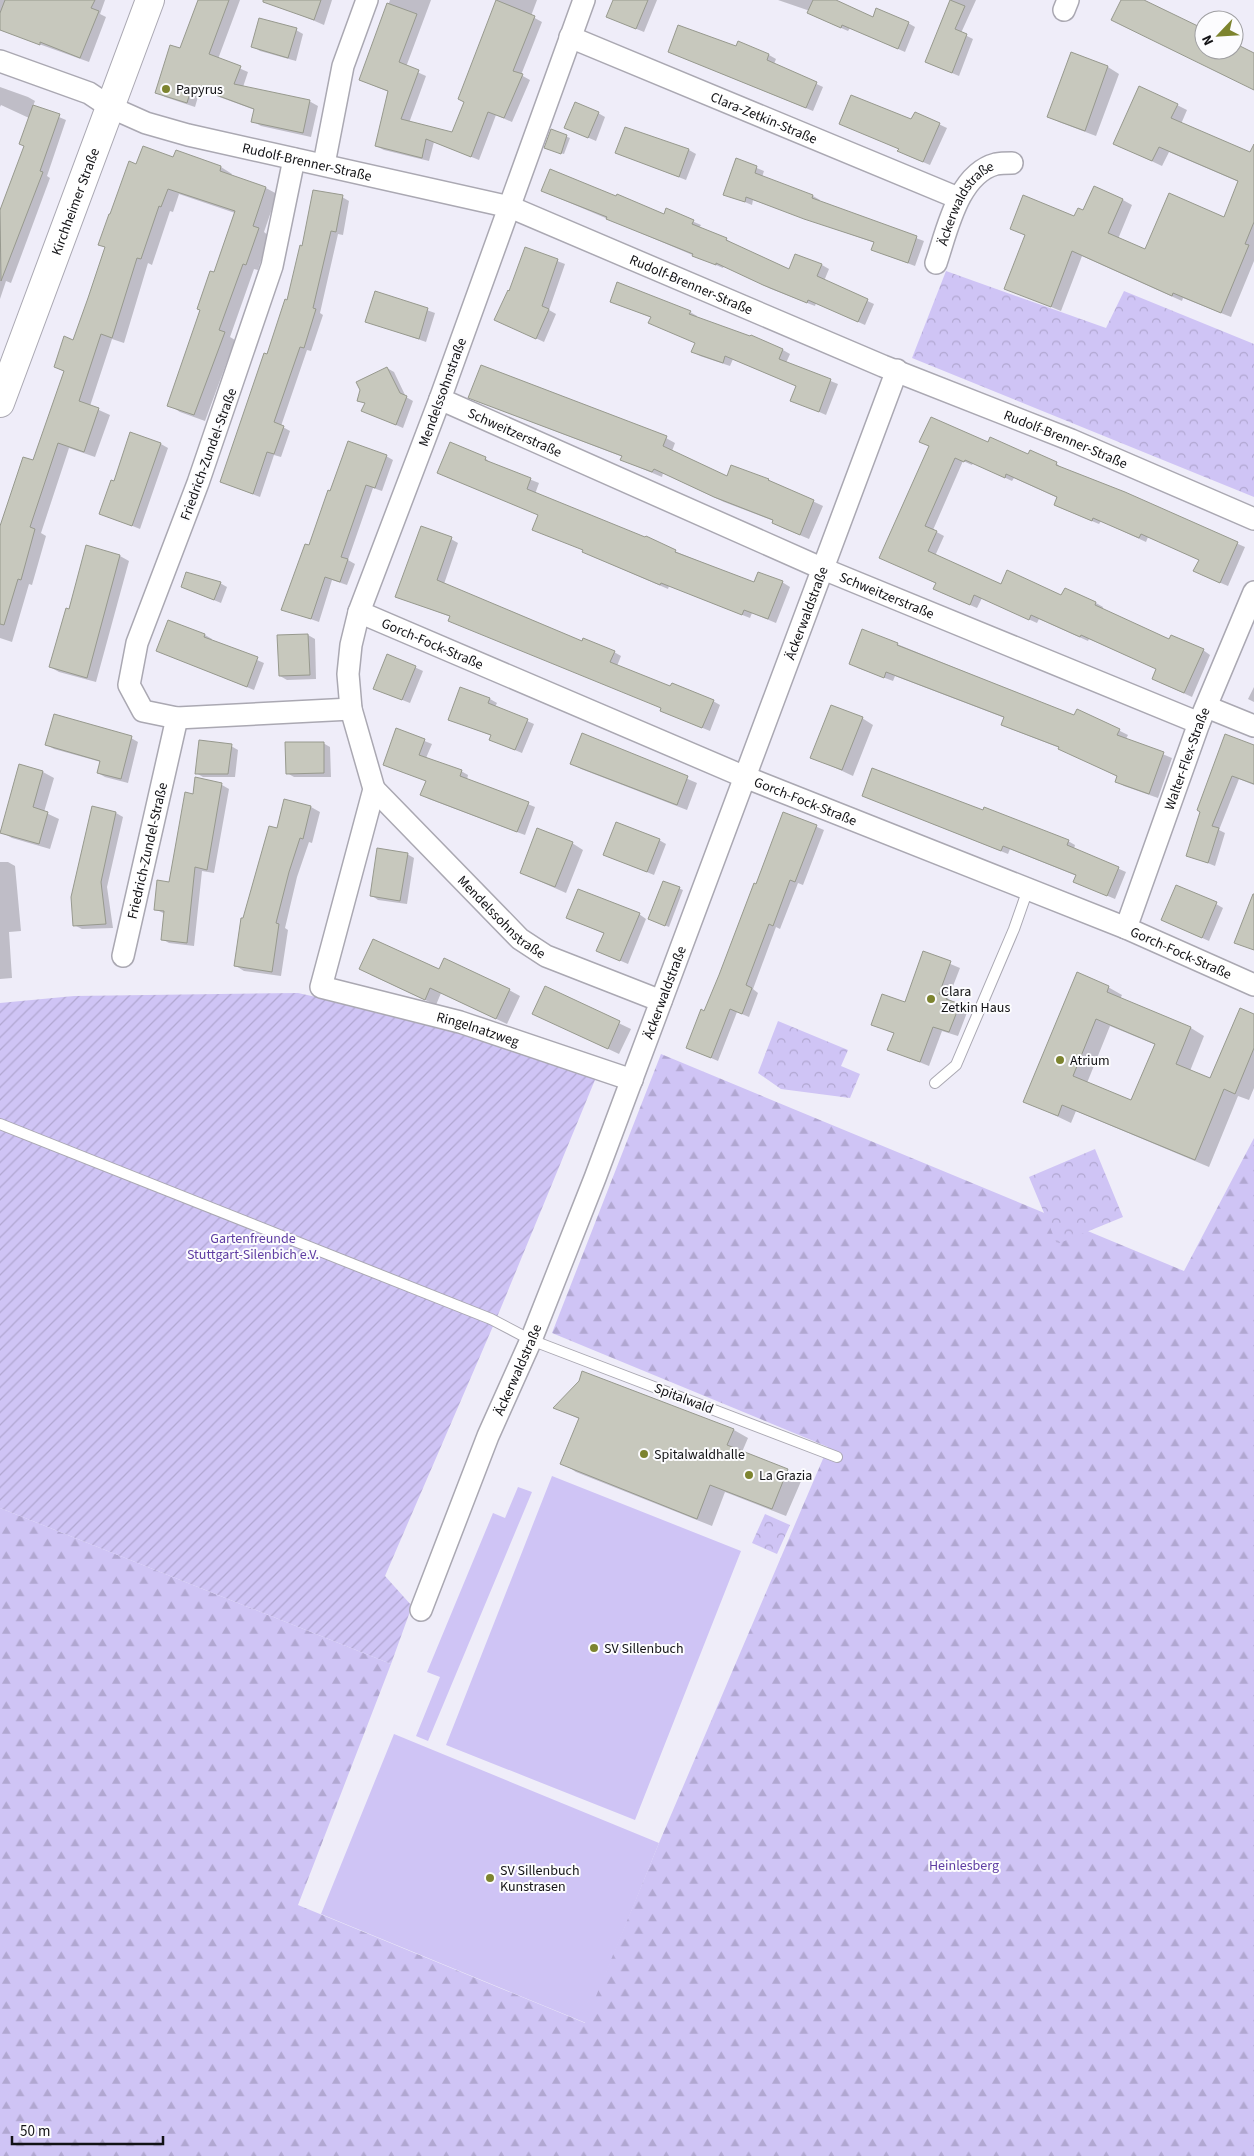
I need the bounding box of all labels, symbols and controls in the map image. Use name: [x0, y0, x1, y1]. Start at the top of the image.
north arrow: [1194, 10, 1244, 60]
text: N: [1197, 32, 1219, 49]
place label: Papyrus: [176, 80, 223, 100]
marker: Papyrus: [160, 83, 172, 95]
street label: Clara-Zetkin-Straße: [707, 87, 820, 149]
street label: Rudolf-Brenner-Straße: [240, 138, 374, 187]
street label: Kirchheimer Straße: [47, 145, 105, 258]
street label: Äckerwaldstraße: [933, 157, 997, 248]
street label: Rudolf-Brenner-Straße: [626, 250, 756, 320]
street label: Mendelssohnstraße: [414, 335, 472, 450]
street label: Friedrich-Zundel-Straße: [176, 385, 242, 523]
street label: Schweitzerstraße: [464, 404, 565, 463]
street label: Rudolf-Brenner-Straße: [1000, 405, 1130, 474]
street label: Äckerwaldstraße: [781, 564, 834, 663]
street label: Schweitzerstraße: [836, 567, 937, 624]
street label: Gorch-Fock-Straße: [378, 614, 486, 675]
street label: Walter-Flex-Straße: [1160, 704, 1215, 813]
street label: Gorch-Fock-Straße: [751, 773, 860, 831]
street label: Friedrich-Zundel-Straße: [123, 781, 173, 921]
street label: Mendelssohnstraße: [452, 871, 549, 964]
street label: Gorch-Fock-Straße: [1127, 922, 1235, 985]
street label: Äckerwaldstraße: [639, 943, 692, 1042]
place label: Clara Zetkin Haus: [941, 982, 1010, 1018]
marker: Clara Zetkin Haus: [925, 993, 937, 1005]
street label: Ringelnatzweg: [434, 1007, 522, 1052]
place label: Atrium: [1070, 1051, 1110, 1071]
marker: Atrium: [1054, 1054, 1066, 1066]
park label: Gartenfreunde Stuttgart-Silenbich e.V.: [187, 1229, 319, 1265]
street label: Äckerwaldstraße: [489, 1321, 547, 1419]
street label: Spitalwald: [651, 1378, 716, 1419]
place label: Spitalwaldhalle: [654, 1445, 745, 1465]
marker: Spitalwaldhalle: [638, 1448, 650, 1460]
place label: La Grazia: [759, 1466, 812, 1486]
marker: La Grazia: [743, 1469, 755, 1481]
place label: SV Sillenbuch: [604, 1639, 684, 1659]
marker: SV Sillenbuch: [588, 1642, 600, 1654]
park label: Heinlesberg: [929, 1856, 999, 1876]
place label: SV Sillenbuch Kunstrasen: [500, 1861, 580, 1897]
marker: SV Sillenbuch Kunstrasen: [484, 1872, 496, 1884]
scale bar: [12, 2114, 164, 2146]
text: 50 m: [20, 2121, 50, 2142]

